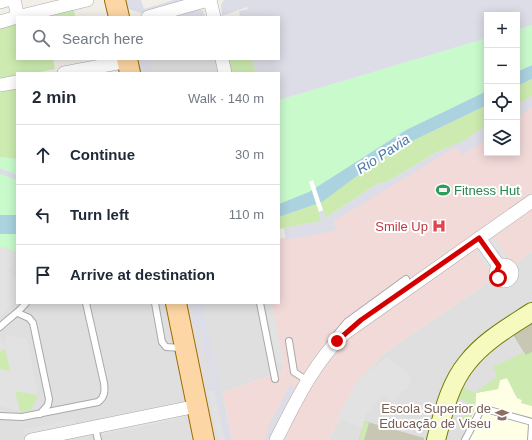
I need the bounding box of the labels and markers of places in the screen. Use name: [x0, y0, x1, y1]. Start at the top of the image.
sports icon: Fitness Hut: [435, 182, 451, 198]
place label: Fitness Hut: [454, 183, 520, 198]
hospital icon: Smile Up: [431, 218, 447, 234]
place label: Smile Up: [375, 219, 428, 234]
place label: Escola Superior de Educação de Viseu: [379, 401, 491, 431]
school or university icon: Escola Superior de Educação de Viseu: [494, 407, 510, 423]

